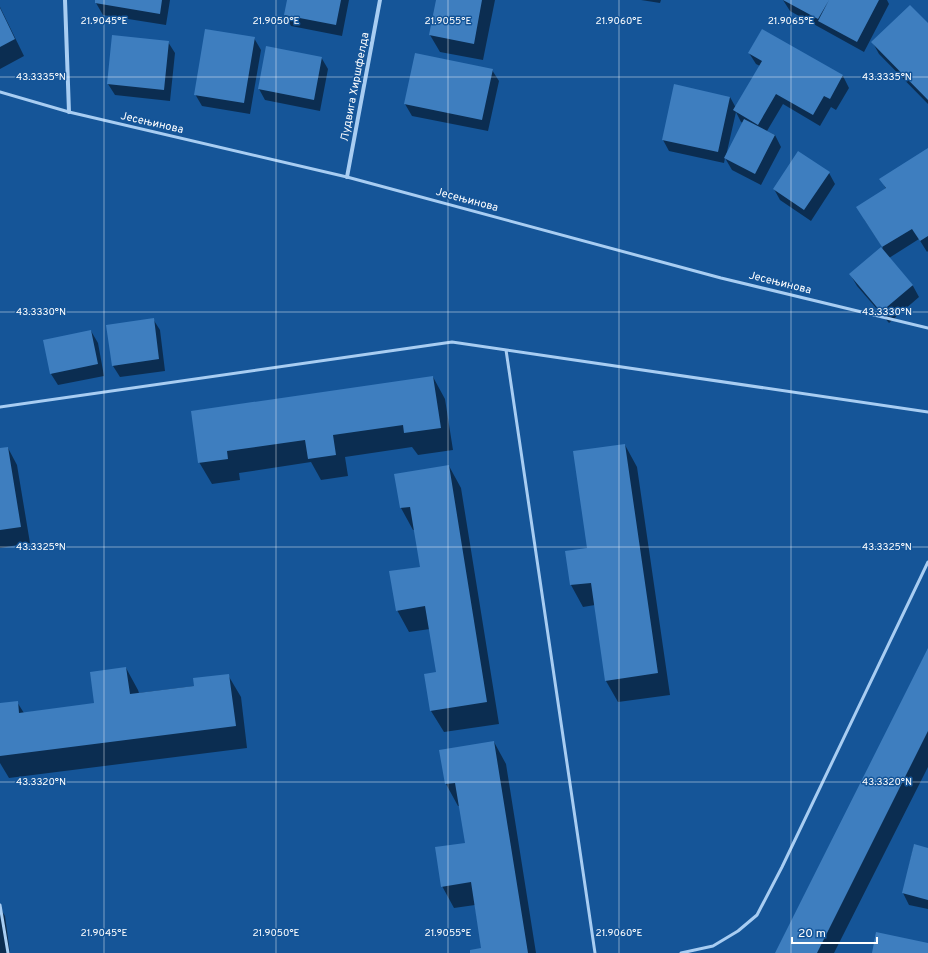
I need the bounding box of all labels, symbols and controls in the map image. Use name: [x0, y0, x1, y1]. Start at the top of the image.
text: 21.9045°E: [81, 15, 127, 28]
text: 21.9050°E: [252, 15, 300, 28]
text: 21.9055°E: [425, 15, 471, 28]
text: 21.9060°E: [596, 15, 642, 28]
text: 21.9065°E: [768, 15, 814, 28]
street label: Лудвига Хиршфелда: [338, 31, 372, 143]
text: 43.3335°N: [16, 71, 66, 84]
text: 43.3335°N: [862, 71, 912, 84]
street label: Јесењинова: [119, 109, 185, 137]
street label: Јесењинова: [434, 185, 500, 215]
street label: Јесењинова: [747, 268, 813, 298]
text: 43.3330°N: [16, 306, 66, 319]
text: 43.3330°N: [862, 306, 912, 319]
text: 43.3325°N: [16, 541, 66, 554]
text: 43.3325°N: [862, 541, 912, 554]
text: 43.3320°N: [16, 776, 66, 789]
text: 43.3320°N: [862, 776, 912, 789]
scale bar: [792, 919, 877, 945]
text: 20 m: [798, 926, 826, 942]
text: 21.9045°E: [81, 927, 127, 940]
text: 21.9050°E: [252, 927, 300, 940]
text: 21.9055°E: [425, 927, 471, 940]
text: 21.9060°E: [596, 927, 642, 940]

